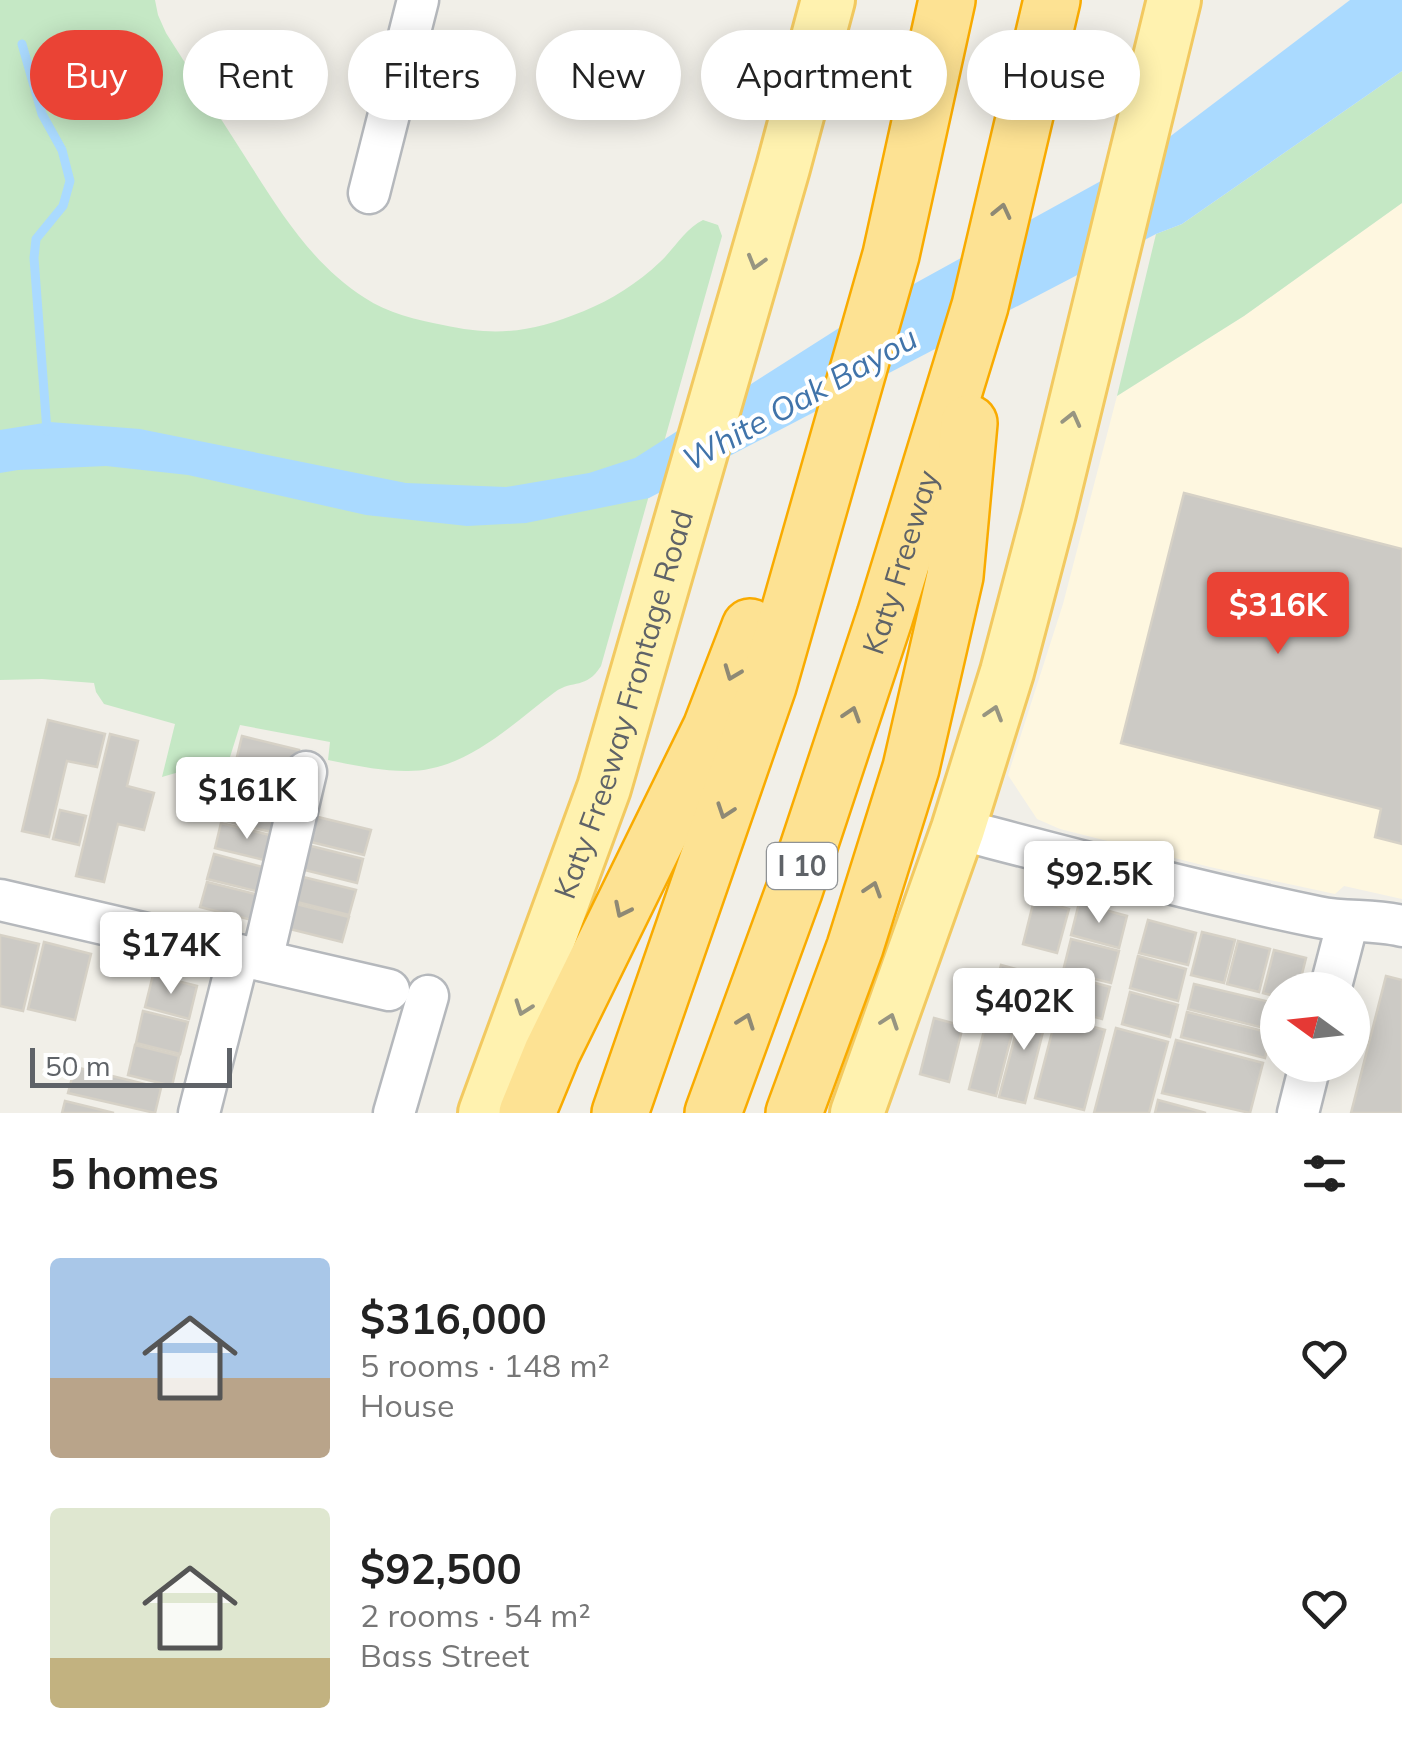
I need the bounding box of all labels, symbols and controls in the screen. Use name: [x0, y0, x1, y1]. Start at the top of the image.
chip: Buy: [30, 30, 163, 120]
chip: Rent: [183, 30, 328, 120]
chip: Filters: [348, 30, 516, 120]
chip: New: [536, 30, 681, 120]
chip: Apartment: [701, 30, 947, 120]
chip: House: [967, 30, 1140, 120]
one-way arrow: [990, 203, 1011, 220]
one-way arrow: [746, 252, 767, 270]
water label: White Oak Bayou: [675, 317, 924, 479]
one-way arrow: [1060, 411, 1081, 428]
street label: Katy Freeway: [854, 465, 947, 659]
street label: Katy Freeway Frontage Road: [545, 505, 701, 904]
pin: $316K: [1208, 572, 1348, 657]
text: $316K: [1229, 584, 1327, 624]
one-way arrow: [724, 663, 744, 681]
one-way arrow: [982, 706, 1003, 723]
one-way arrow: [841, 707, 861, 724]
pin: $161K: [177, 757, 317, 842]
text: $161K: [198, 769, 296, 809]
one-way arrow: [716, 801, 736, 818]
pin: $92.5K: [1018, 841, 1180, 926]
road number: I 10: [767, 843, 837, 889]
text: $92.5K: [1046, 853, 1152, 893]
one-way arrow: [861, 881, 882, 898]
one-way arrow: [615, 899, 634, 917]
pin: $174K: [101, 912, 241, 997]
text: $174K: [122, 924, 220, 964]
pin: $402K: [954, 968, 1094, 1053]
north arrow: [1260, 972, 1370, 1082]
map controls: [1260, 972, 1370, 1082]
text: $402K: [975, 980, 1073, 1020]
one-way arrow: [514, 999, 535, 1016]
one-way arrow: [734, 1014, 755, 1031]
one-way arrow: [878, 1014, 899, 1031]
scale bar: [30, 1043, 232, 1088]
text: 50 m: [45, 1048, 111, 1083]
icon: filters: [1297, 1146, 1352, 1201]
text: 5 homes: [50, 1147, 219, 1200]
text: $316,000: [360, 1292, 547, 1345]
icon: home: [130, 1298, 250, 1418]
icon: heart: [1297, 1331, 1352, 1386]
text: 5 rooms · 148 m²: [360, 1345, 610, 1385]
text: House: [360, 1385, 455, 1425]
text: $92,500: [360, 1542, 522, 1595]
icon: home: [130, 1548, 250, 1668]
icon: heart: [1297, 1581, 1352, 1636]
text: 2 rooms · 54 m²: [360, 1595, 591, 1635]
text: Bass Street: [360, 1635, 530, 1675]

